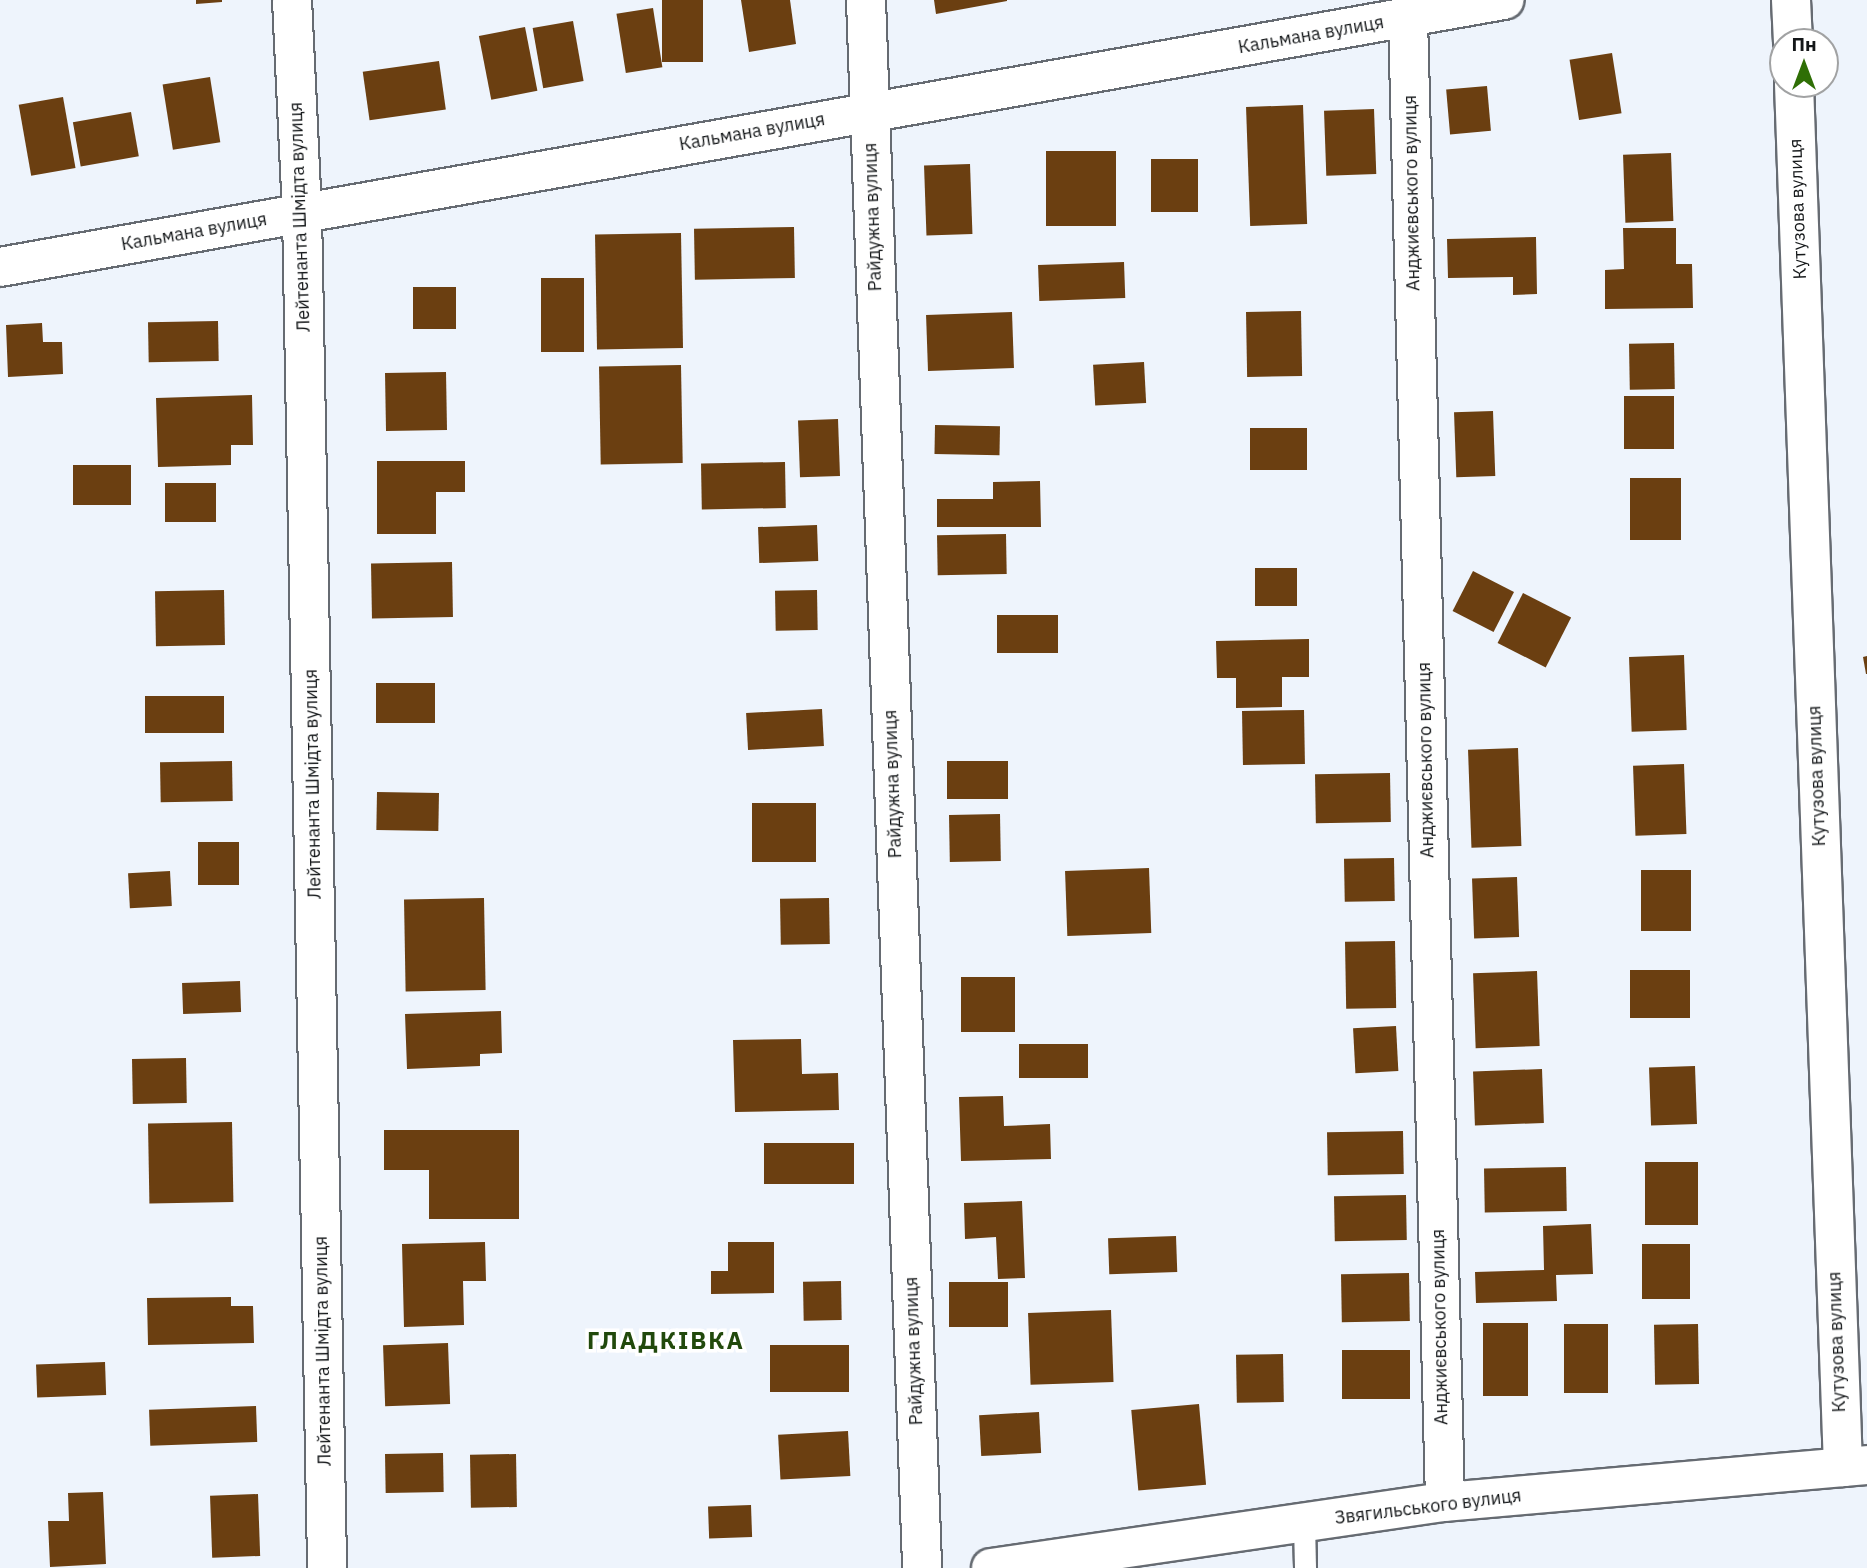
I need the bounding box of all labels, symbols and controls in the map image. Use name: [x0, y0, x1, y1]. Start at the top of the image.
street label: Кальмана вулиця: [1236, 12, 1386, 58]
north arrow: [1769, 28, 1839, 98]
text: Пн: [1791, 32, 1817, 56]
street label: Анджиєвського вулиця: [1399, 95, 1425, 291]
street label: Лейтенанта Шмідта вулиця: [285, 102, 315, 332]
street label: Кальмана вулиця: [677, 109, 827, 155]
street label: Кутузова вулиця: [1785, 138, 1811, 280]
street label: Райдужна вулиця: [860, 142, 886, 292]
street label: Кальмана вулиця: [119, 209, 269, 255]
street label: Анджиєвського вулиця: [1413, 662, 1439, 858]
street label: Лейтенанта Шмідта вулиця: [300, 669, 326, 899]
street label: Кутузова вулиця: [1804, 705, 1830, 847]
street label: Райдужна вулиця: [880, 709, 906, 859]
street label: Анджиєвського вулиця: [1427, 1229, 1453, 1425]
street label: Лейтенанта Шмідта вулиця: [310, 1236, 336, 1466]
street label: Кутузова вулиця: [1824, 1271, 1850, 1413]
street label: Райдужна вулиця: [901, 1276, 927, 1426]
district label: ГЛАДКІВКА: [588, 1327, 744, 1355]
street label: Звягильського вулиця: [1333, 1485, 1523, 1529]

